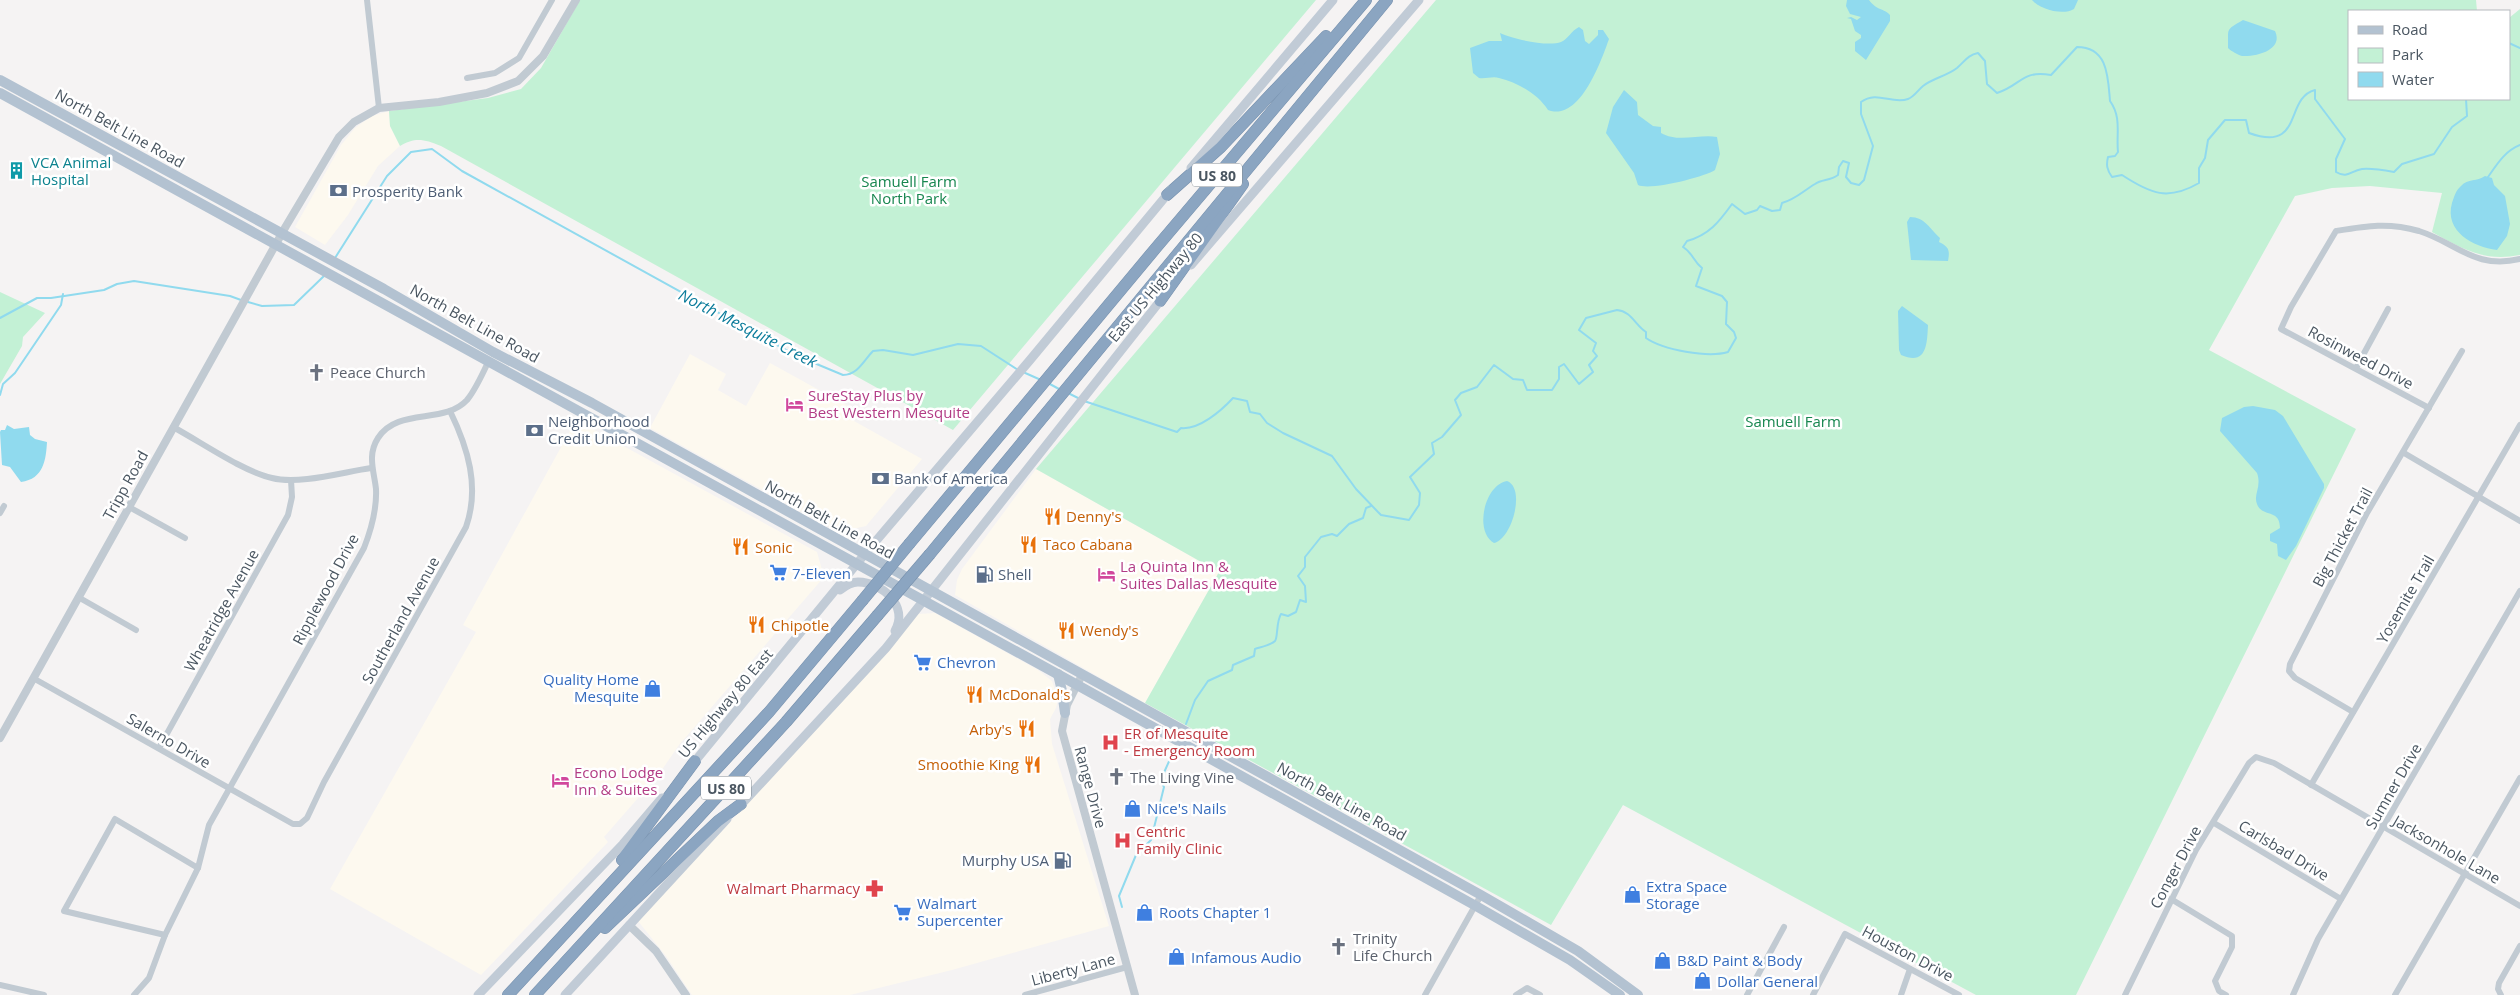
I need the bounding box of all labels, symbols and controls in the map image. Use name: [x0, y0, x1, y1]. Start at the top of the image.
legend: [2348, 10, 2510, 100]
text: Road: [2392, 19, 2428, 39]
text: Park: [2392, 44, 2423, 64]
text: Water: [2392, 69, 2434, 89]
street label: North Belt Line Road: [52, 84, 188, 172]
place label: VCA Animal Hospital: [31, 152, 111, 189]
building icon: VCA Animal Hospital: [7, 161, 27, 181]
road number: US 80: [1192, 164, 1242, 186]
park label: Samuell Farm North Park: [861, 171, 957, 208]
bank icon: Prosperity Bank: [328, 181, 348, 201]
place label: Prosperity Bank: [352, 181, 463, 201]
street label: East US Highway 80: [1103, 228, 1207, 346]
street label: North Belt Line Road: [407, 279, 543, 367]
water label: North Mesquite Creek: [675, 283, 822, 373]
street label: Rosinweed Drive: [2305, 321, 2417, 393]
church icon: Peace Church: [306, 362, 326, 382]
place label: Peace Church: [330, 362, 426, 382]
place label: SureStay Plus by Best Western Mesquite: [808, 385, 970, 422]
hotel icon: SureStay Plus by Best Western Mesquite: [784, 394, 804, 414]
place label: Neighborhood Credit Union: [548, 411, 650, 448]
park label: Samuell Farm: [1745, 411, 1841, 431]
bank icon: Neighborhood Credit Union: [524, 420, 544, 440]
street label: Tripp Road: [98, 447, 152, 523]
bank icon: Bank of America: [870, 468, 890, 488]
place label: Bank of America: [894, 468, 1008, 488]
street label: North Belt Line Road: [762, 475, 898, 563]
street label: Big Thicket Trail: [2307, 484, 2377, 590]
restaurant icon: Denny's: [1042, 506, 1062, 526]
place label: Denny's: [1066, 506, 1122, 526]
street label: Ripplewood Drive: [287, 530, 363, 648]
restaurant icon: Taco Cabana: [1019, 534, 1039, 554]
place label: Taco Cabana: [1043, 534, 1133, 554]
restaurant icon: Sonic: [731, 537, 751, 557]
place label: Sonic: [755, 537, 792, 557]
street label: Wheatridge Avenue: [179, 545, 263, 675]
street label: Yosemite Trail: [2372, 551, 2438, 647]
street label: Southerland Avenue: [357, 553, 443, 687]
place label: La Quinta Inn & Suites Dallas Mesquite: [1120, 556, 1277, 593]
supermarket icon: 7-Eleven: [768, 563, 788, 583]
place label: 7-Eleven: [792, 563, 851, 583]
fuel station icon: Shell: [974, 564, 994, 584]
place label: Shell: [998, 564, 1031, 584]
hotel icon: La Quinta Inn & Suites Dallas Mesquite: [1096, 565, 1116, 585]
restaurant icon: Chipotle: [747, 615, 767, 635]
place label: Chipotle: [771, 615, 829, 635]
restaurant icon: Wendy's: [1056, 620, 1076, 640]
place label: Wendy's: [1080, 620, 1139, 640]
street label: US Highway 80 East: [673, 644, 777, 762]
supermarket icon: Chevron: [913, 652, 933, 672]
place label: Chevron: [937, 652, 996, 672]
place label: Quality Home Mesquite: [543, 669, 639, 706]
shop icon: Quality Home Mesquite: [643, 678, 663, 698]
restaurant icon: McDonald's: [965, 684, 985, 704]
place label: McDonald's: [989, 684, 1071, 704]
street label: Salerno Drive: [123, 708, 215, 772]
place label: Arby's: [969, 719, 1012, 739]
restaurant icon: Arby's: [1016, 719, 1036, 739]
place label: ER of Mesquite - Emergency Room: [1124, 723, 1255, 760]
hospital icon: ER of Mesquite - Emergency Room: [1100, 732, 1120, 752]
street label: Sumner Drive: [2360, 740, 2426, 832]
street label: Range Drive: [1070, 744, 1112, 830]
place label: Smoothie King: [918, 754, 1019, 774]
restaurant icon: Smoothie King: [1023, 754, 1043, 774]
street label: North Belt Line Road: [1274, 757, 1410, 845]
place label: Econo Lodge Inn & Suites: [574, 762, 663, 799]
church icon: The Living Vine: [1106, 767, 1126, 787]
place label: The Living Vine: [1130, 767, 1234, 787]
hotel icon: Econo Lodge Inn & Suites: [550, 771, 570, 791]
road number: US 80: [701, 776, 751, 800]
shop icon: Nice's Nails: [1123, 798, 1143, 818]
place label: Nice's Nails: [1147, 798, 1226, 818]
street label: Jacksonhole Lane: [2388, 809, 2504, 888]
street label: Carlsbad Drive: [2235, 815, 2333, 885]
place label: Centric Family Clinic: [1136, 821, 1222, 858]
street label: Conger Drive: [2145, 822, 2205, 912]
hospital icon: Centric Family Clinic: [1112, 830, 1132, 850]
place label: Murphy USA: [962, 850, 1050, 870]
fuel station icon: Murphy USA: [1053, 850, 1073, 870]
place label: Extra Space Storage: [1646, 876, 1727, 913]
place label: Walmart Pharmacy: [727, 878, 860, 898]
pharmacy icon: Walmart Pharmacy: [864, 878, 884, 898]
shop icon: Extra Space Storage: [1622, 885, 1642, 905]
place label: Walmart Supercenter: [917, 893, 1003, 930]
supermarket icon: Walmart Supercenter: [893, 902, 913, 922]
shop icon: Roots Chapter 1: [1135, 902, 1155, 922]
place label: Roots Chapter 1: [1159, 902, 1271, 922]
street label: Houston Drive: [1859, 921, 1957, 985]
place label: Trinity Life Church: [1353, 928, 1432, 965]
church icon: Trinity Life Church: [1329, 937, 1349, 957]
shop icon: Infamous Audio: [1167, 947, 1187, 967]
place label: Infamous Audio: [1191, 947, 1302, 967]
street label: Liberty Lane: [1029, 948, 1117, 990]
shop icon: B&D Paint & Body: [1653, 950, 1673, 970]
place label: B&D Paint & Body: [1677, 950, 1803, 970]
shop icon: Dollar General: [1693, 971, 1713, 991]
place label: Dollar General: [1717, 971, 1818, 991]

